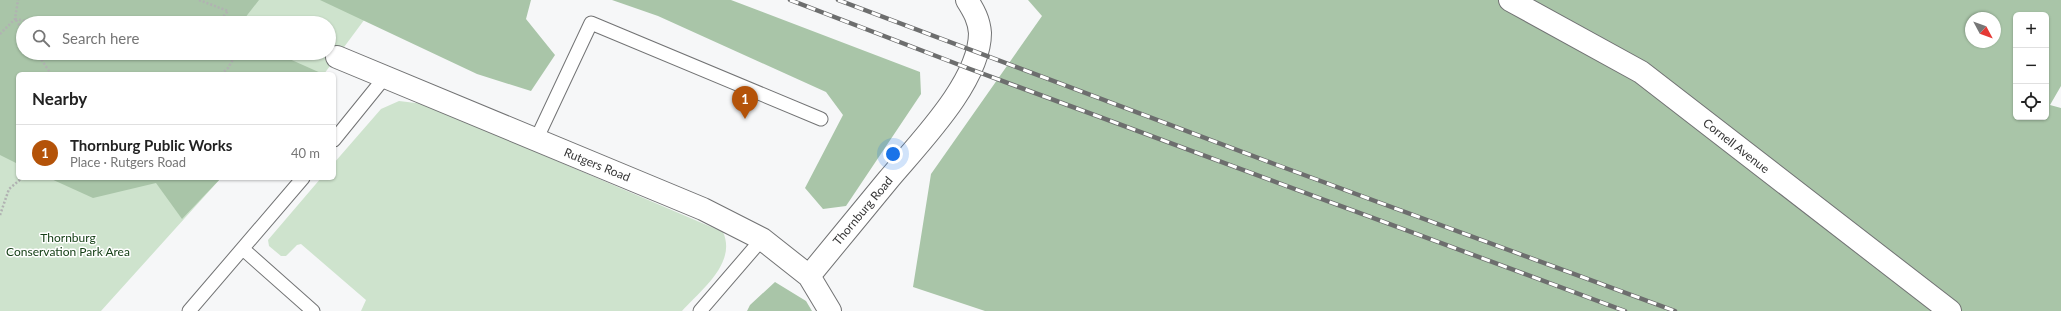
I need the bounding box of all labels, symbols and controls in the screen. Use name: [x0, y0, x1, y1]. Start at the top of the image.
north arrow: [1965, 12, 2001, 48]
map controls: [2013, 12, 2049, 120]
button: +: [2013, 12, 2049, 48]
search box: [16, 16, 336, 60]
icon: search: [30, 27, 52, 49]
text: Search here: [62, 29, 139, 47]
button: −: [2013, 48, 2049, 84]
button: locate: [2013, 84, 2049, 120]
pin: 1: [732, 86, 758, 119]
text: Nearby: [32, 88, 87, 109]
street label: Cornell Avenue: [1700, 115, 1773, 176]
text: Thornburg Public Works: [70, 136, 232, 154]
street label: Rutgers Road: [562, 144, 632, 185]
your location: [883, 144, 903, 164]
text: 1: [41, 145, 49, 161]
text: 40 m: [291, 145, 320, 161]
text: Place · Rutgers Road: [70, 154, 186, 170]
street label: Thornburg Road: [830, 173, 896, 248]
park label: Thornburg Conservation Park Area: [6, 230, 130, 259]

